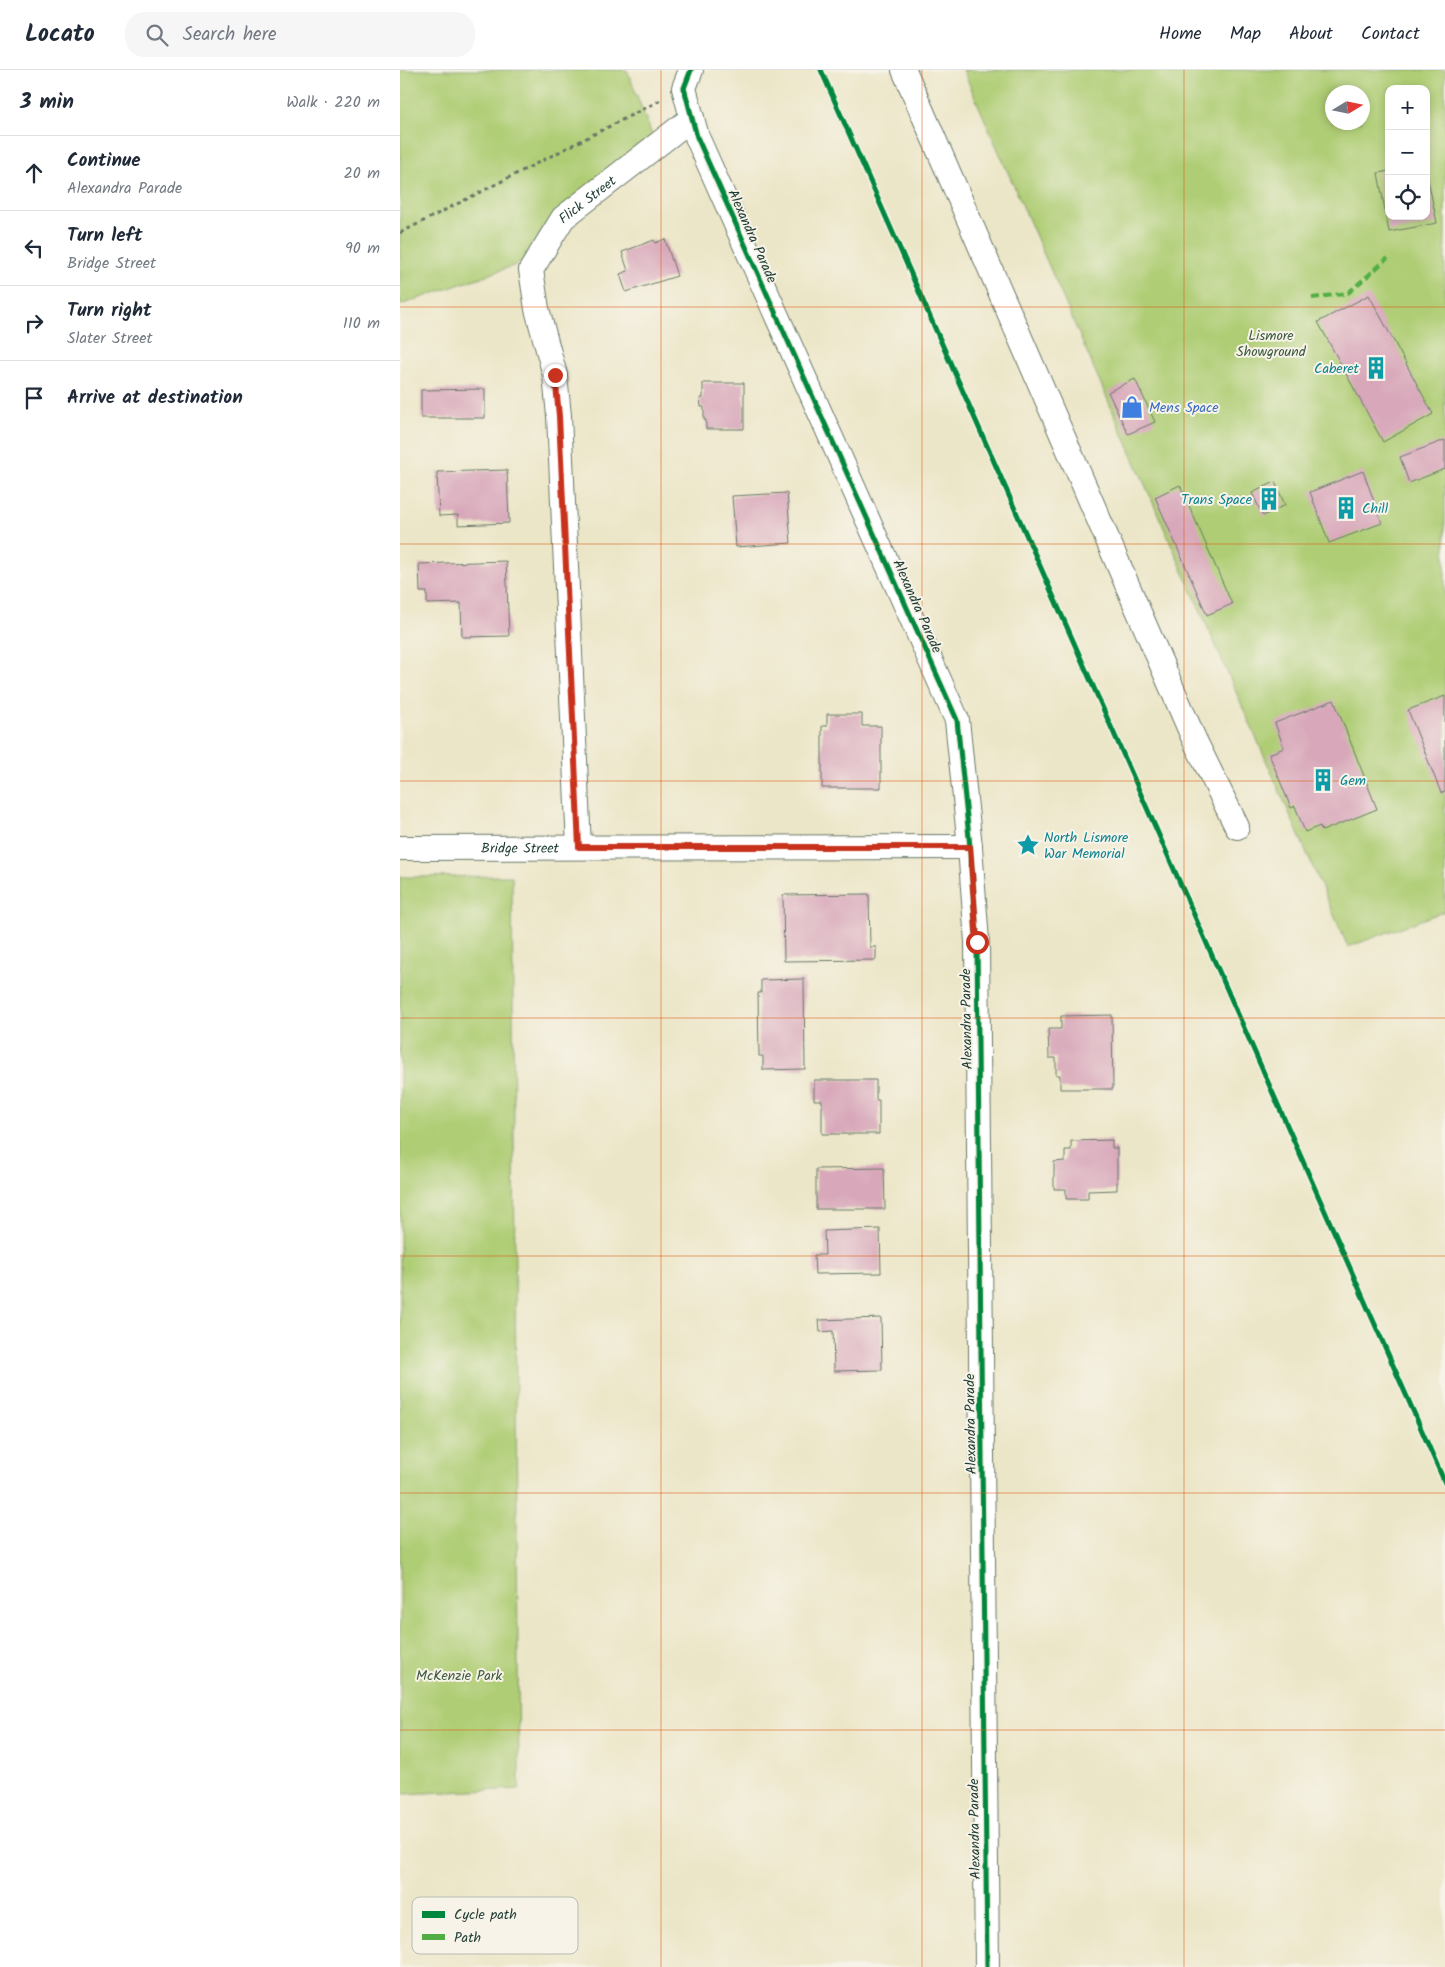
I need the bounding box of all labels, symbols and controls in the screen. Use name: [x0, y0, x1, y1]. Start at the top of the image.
search box: [125, 12, 475, 57]
text: Locato: [25, 15, 95, 54]
text: Search here: [183, 20, 276, 50]
text: Home: [1159, 20, 1202, 49]
text: Map: [1230, 20, 1261, 49]
text: About: [1289, 20, 1333, 49]
text: Contact: [1361, 20, 1420, 49]
icon: search: [143, 21, 171, 49]
north arrow: [1325, 85, 1370, 130]
map controls: [1385, 85, 1430, 220]
button: +: [1385, 85, 1430, 130]
text: 3 min: [20, 86, 74, 119]
text: Walk · 220 m: [286, 90, 380, 115]
button: −: [1385, 130, 1430, 175]
text: Continue: [67, 146, 140, 176]
icon: ahead: [20, 159, 48, 187]
text: 20 m: [344, 161, 380, 186]
street label: Flick Street: [554, 170, 622, 230]
button: locate: [1385, 175, 1430, 220]
text: Alexandra Parade: [67, 176, 182, 201]
street label: Alexandra Parade: [722, 186, 783, 288]
text: Turn left: [67, 221, 142, 251]
icon: left: [20, 234, 48, 262]
text: 90 m: [345, 236, 380, 261]
text: Bridge Street: [67, 251, 156, 276]
text: Turn right: [67, 296, 152, 326]
icon: right: [20, 309, 48, 337]
text: 110 m: [343, 311, 380, 336]
park label: Lismore Showground: [1236, 325, 1307, 363]
text: Slater Street: [67, 326, 153, 351]
building icon: Caberet: [1363, 355, 1389, 381]
place label: Caberet: [1314, 358, 1360, 380]
route end: [544, 364, 567, 387]
text: Arrive at destination: [67, 383, 243, 413]
icon: arrive: [20, 384, 48, 412]
shop icon: Mens Space: [1119, 394, 1145, 420]
place label: Mens Space: [1149, 397, 1219, 419]
building icon: Trans Space: [1256, 486, 1282, 512]
place label: Trans Space: [1181, 489, 1253, 511]
building icon: Chill: [1333, 495, 1359, 521]
place label: Chill: [1362, 498, 1389, 520]
street label: Alexandra Parade: [887, 556, 948, 658]
building icon: Gem: [1310, 767, 1336, 793]
place label: Gem: [1340, 770, 1366, 792]
place label: North Lismore War Memorial: [1044, 827, 1129, 865]
place icon: North Lismore War Memorial: [1015, 832, 1041, 858]
street label: Bridge Street: [481, 838, 560, 860]
route start: [966, 931, 989, 954]
street label: Alexandra Parade: [955, 968, 979, 1070]
street label: Alexandra Parade: [959, 1373, 983, 1475]
park label: McKenzie Park: [416, 1665, 502, 1687]
street label: Alexandra Parade: [963, 1778, 987, 1880]
legend: [412, 1897, 578, 1954]
text: Cycle path: [454, 1904, 517, 1926]
text: Path: [454, 1927, 481, 1949]

